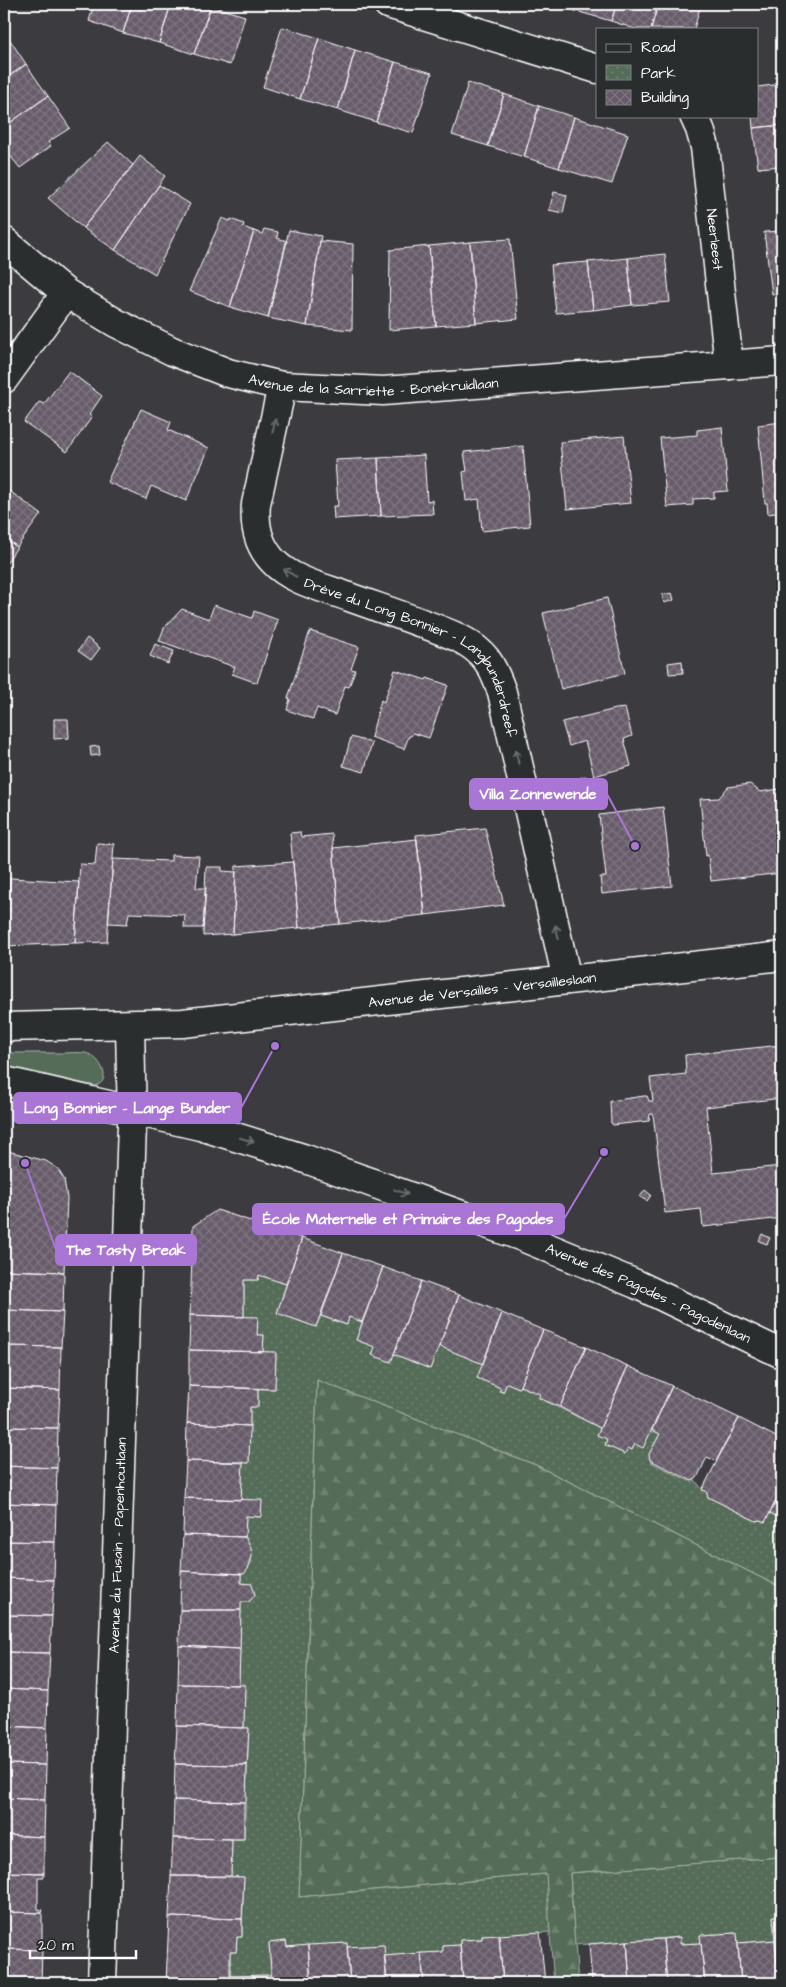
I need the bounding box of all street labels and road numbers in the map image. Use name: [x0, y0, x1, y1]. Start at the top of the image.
street label: Neerleest: [701, 208, 728, 272]
street label: Avenue de la Sarriette - Bonekruidlaan: [246, 369, 499, 402]
street label: Drève du Long Bonnier - Langbunderdreef: [301, 573, 521, 740]
street label: Avenue de Versailles - Versailleslaan: [367, 968, 597, 1013]
street label: Avenue des Pagodes - Pagodenlaan: [542, 1239, 754, 1349]
street label: Avenue du Fusain - Papenhoutlaan: [105, 1437, 132, 1654]

